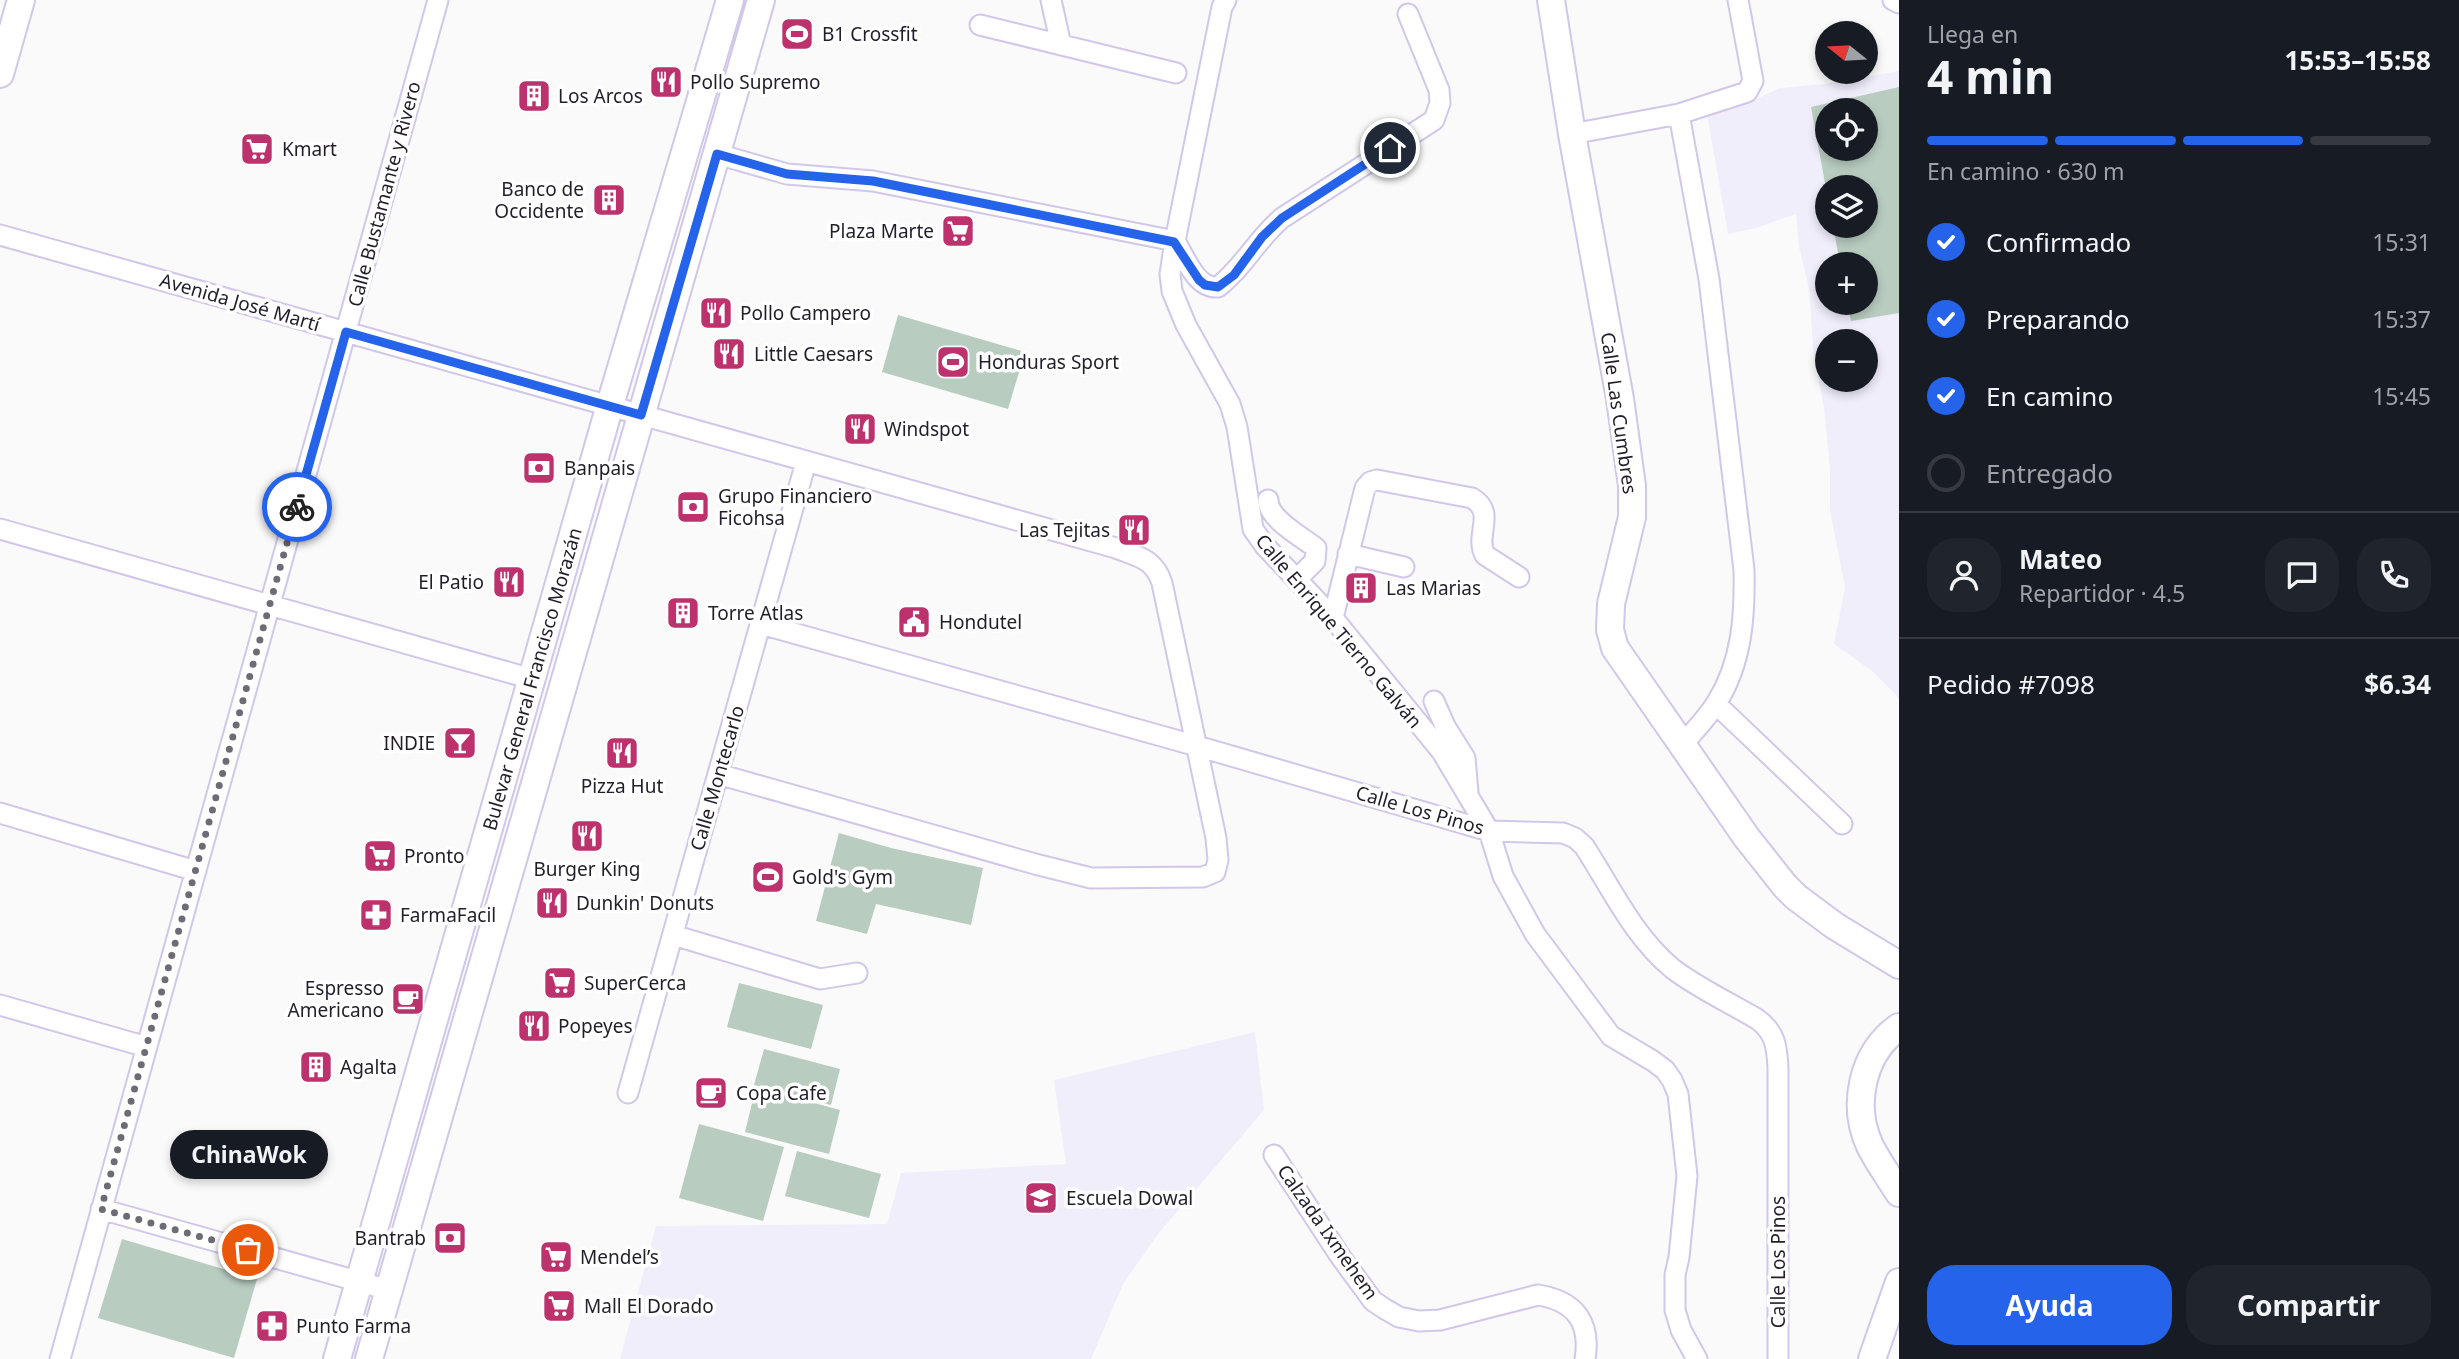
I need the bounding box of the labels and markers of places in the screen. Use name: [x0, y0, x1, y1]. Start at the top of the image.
sports icon: B1 Crossfit: [778, 15, 816, 53]
place label: B1 Crossfit: [822, 21, 918, 47]
restaurant icon: Pollo Supremo: [647, 63, 685, 101]
place label: Pollo Supremo: [690, 69, 821, 95]
building icon: Los Arcos: [515, 77, 553, 115]
place label: Los Arcos: [558, 83, 643, 109]
pin: [1360, 118, 1420, 178]
supermarket icon: Kmart: [238, 130, 276, 168]
place label: Kmart: [282, 136, 337, 162]
place label: Banco de Occidente: [494, 176, 584, 224]
building icon: Banco de Occidente: [590, 181, 628, 219]
supermarket icon: Plaza Marte: [939, 212, 977, 250]
place label: Plaza Marte: [829, 218, 934, 244]
restaurant icon: Pollo Campero: [697, 294, 735, 332]
place label: Pollo Campero: [740, 300, 871, 326]
restaurant icon: Little Caesars: [710, 335, 748, 373]
place label: Little Caesars: [754, 341, 873, 367]
sports icon: Honduras Sport: [934, 343, 972, 381]
place label: Honduras Sport: [978, 349, 1119, 375]
restaurant icon: Windspot: [841, 410, 879, 448]
place label: Windspot: [884, 416, 969, 442]
bank icon: Banpais: [520, 449, 558, 487]
place label: Banpais: [564, 455, 635, 481]
place label: Grupo Financiero Ficohsa: [718, 483, 872, 531]
bank icon: Grupo Financiero Ficohsa: [674, 488, 712, 526]
restaurant icon: Las Tejitas: [1115, 511, 1153, 549]
place label: Las Tejitas: [1019, 517, 1110, 543]
restaurant icon: El Patio: [490, 563, 528, 601]
place label: El Patio: [418, 569, 484, 595]
building icon: Las Marias: [1342, 569, 1380, 607]
place label: Las Marias: [1386, 575, 1481, 601]
building icon: Torre Atlas: [664, 594, 702, 632]
place label: Torre Atlas: [708, 600, 803, 626]
public building icon: Hondutel: [895, 603, 933, 641]
place label: Hondutel: [939, 609, 1022, 635]
bar icon: INDIE: [441, 724, 479, 762]
place label: INDIE: [383, 730, 435, 756]
restaurant icon: Pizza Hut: [603, 734, 641, 772]
place label: Pizza Hut: [581, 773, 663, 799]
restaurant icon: Burger King: [568, 817, 606, 855]
supermarket icon: Pronto: [361, 837, 399, 875]
place label: Pronto: [404, 843, 465, 869]
place label: Burger King: [533, 856, 641, 882]
sports icon: Gold's Gym: [749, 858, 787, 896]
place label: Gold's Gym: [792, 864, 893, 890]
restaurant icon: Dunkin' Donuts: [533, 884, 571, 922]
place label: Dunkin' Donuts: [576, 890, 714, 916]
pharmacy icon: FarmaFacil: [357, 896, 395, 934]
place label: FarmaFacil: [400, 902, 496, 928]
supermarket icon: SuperCerca: [541, 964, 579, 1002]
place label: SuperCerca: [584, 970, 686, 996]
place label: Espresso Americano: [288, 975, 384, 1023]
cafe icon: Espresso Americano: [389, 980, 427, 1018]
restaurant icon: Popeyes: [515, 1007, 553, 1045]
place label: Popeyes: [558, 1013, 633, 1039]
building icon: Agalta: [297, 1048, 335, 1086]
place label: Agalta: [340, 1054, 397, 1080]
cafe icon: Copa Cafe: [692, 1074, 730, 1112]
place label: Copa Cafe: [736, 1080, 827, 1106]
callout: ChinaWok: [169, 1131, 327, 1180]
school or university icon: Escuela Dowal: [1022, 1179, 1060, 1217]
place label: Escuela Dowal: [1066, 1185, 1193, 1211]
bank icon: Bantrab: [431, 1219, 469, 1257]
pin: [218, 1220, 278, 1280]
place label: Bantrab: [355, 1225, 426, 1251]
supermarket icon: Mendel’s: [537, 1238, 575, 1276]
place label: Mendel’s: [580, 1244, 659, 1270]
supermarket icon: Mall El Dorado: [540, 1287, 578, 1325]
place label: Mall El Dorado: [584, 1293, 714, 1319]
pharmacy icon: Punto Farma: [253, 1307, 291, 1345]
place label: Punto Farma: [296, 1313, 411, 1339]

